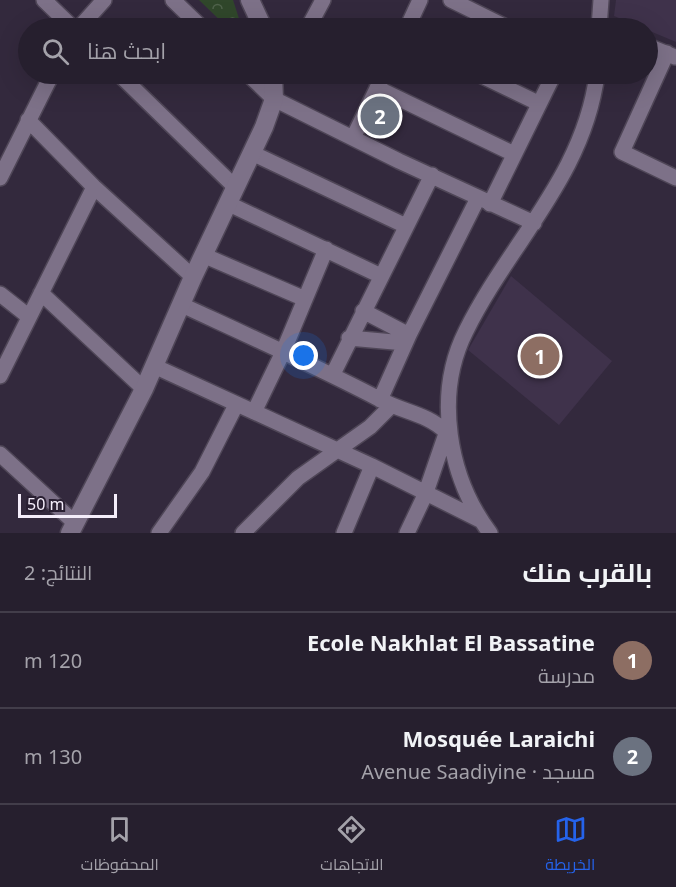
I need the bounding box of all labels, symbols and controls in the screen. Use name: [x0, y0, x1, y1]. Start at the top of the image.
search box: [18, 18, 658, 84]
icon: search: [39, 35, 72, 68]
text: ابحث هنا: [87, 35, 166, 65]
pin: 2: [360, 94, 400, 138]
pin: 1: [520, 334, 560, 378]
your location: [289, 341, 318, 370]
scale bar: [18, 491, 117, 518]
text: 50 m: [27, 493, 64, 515]
text: بالقرب منك: [523, 554, 652, 590]
text: النتائج: 2: [24, 559, 92, 586]
text: Ecole Nakhlat El Bassatine: [307, 627, 595, 657]
text: 120 m: [24, 647, 82, 674]
text: 1: [627, 647, 638, 674]
text: مدرسة: [538, 662, 595, 689]
text: Mosquée Laraichi: [402, 723, 595, 753]
text: 130 m: [24, 743, 82, 770]
text: 2: [627, 743, 638, 770]
text: مسجد · Avenue Saadiyine: [361, 758, 595, 785]
tab: المحفوظات: [81, 813, 159, 879]
tab: الاتجاهات: [320, 813, 384, 879]
tab: الخريطة: [545, 813, 595, 879]

